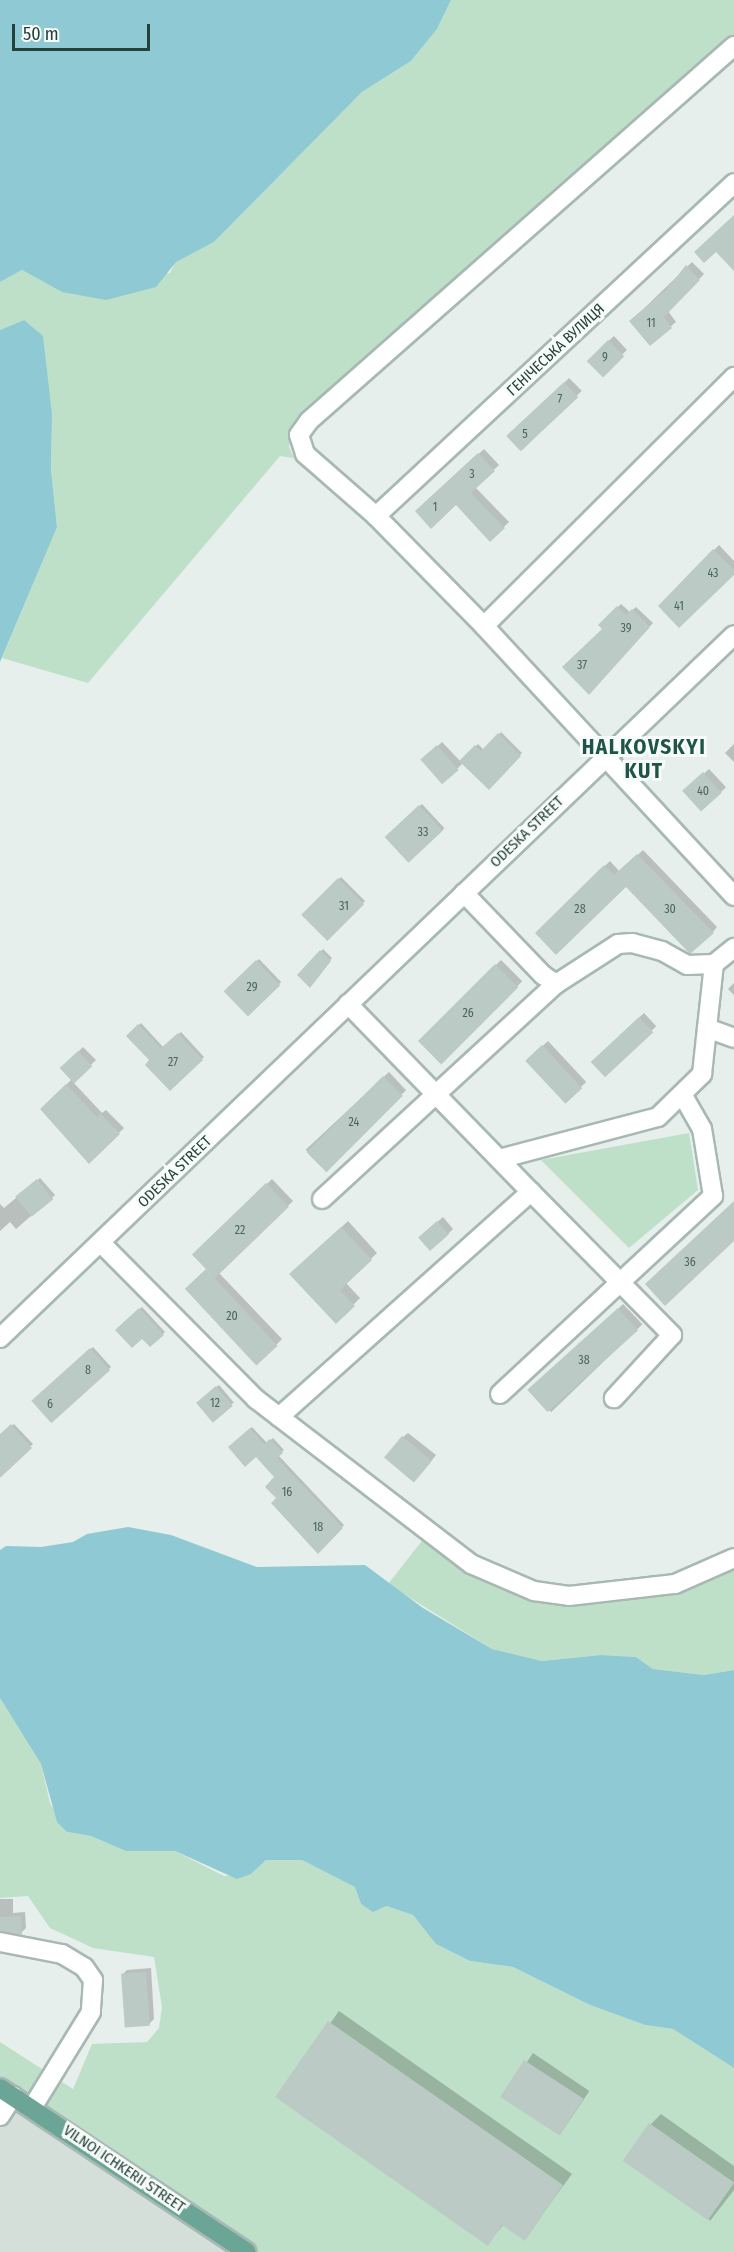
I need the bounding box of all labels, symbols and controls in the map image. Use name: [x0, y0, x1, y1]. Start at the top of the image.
scale bar: [15, 12, 153, 50]
text: 50 m: [23, 23, 59, 45]
street label: ГЕНІЧЕСЬКА ВУЛИЦЯ: [503, 300, 609, 400]
house number: 11: [646, 317, 656, 331]
house number: 9: [602, 351, 608, 365]
house number: 7: [558, 393, 562, 407]
house number: 5: [522, 428, 528, 442]
house number: 3: [469, 468, 475, 482]
house number: 1: [433, 501, 437, 515]
house number: 43: [707, 567, 719, 581]
house number: 41: [674, 600, 684, 614]
house number: 39: [620, 622, 632, 636]
house number: 37: [577, 659, 587, 673]
district label: HALKOVSKYI KUT: [582, 734, 706, 784]
house number: 40: [697, 785, 709, 799]
street label: ODESKA STREET: [487, 793, 567, 871]
house number: 33: [418, 826, 428, 840]
house number: 31: [339, 900, 349, 914]
house number: 28: [574, 903, 586, 917]
house number: 30: [664, 903, 676, 917]
house number: 29: [246, 981, 258, 995]
house number: 26: [462, 1007, 474, 1021]
house number: 27: [168, 1056, 178, 1070]
house number: 24: [349, 1116, 359, 1130]
street label: ODESKA STREET: [135, 1133, 215, 1211]
house number: 22: [235, 1224, 245, 1238]
house number: 36: [684, 1256, 696, 1270]
house number: 20: [226, 1310, 238, 1324]
house number: 38: [578, 1354, 590, 1368]
house number: 8: [85, 1364, 91, 1378]
house number: 12: [210, 1397, 220, 1411]
house number: 6: [47, 1398, 53, 1412]
house number: 16: [282, 1486, 292, 1500]
house number: 18: [313, 1521, 323, 1535]
street label: VILNOI ICHKERII STREET: [60, 2122, 188, 2216]

